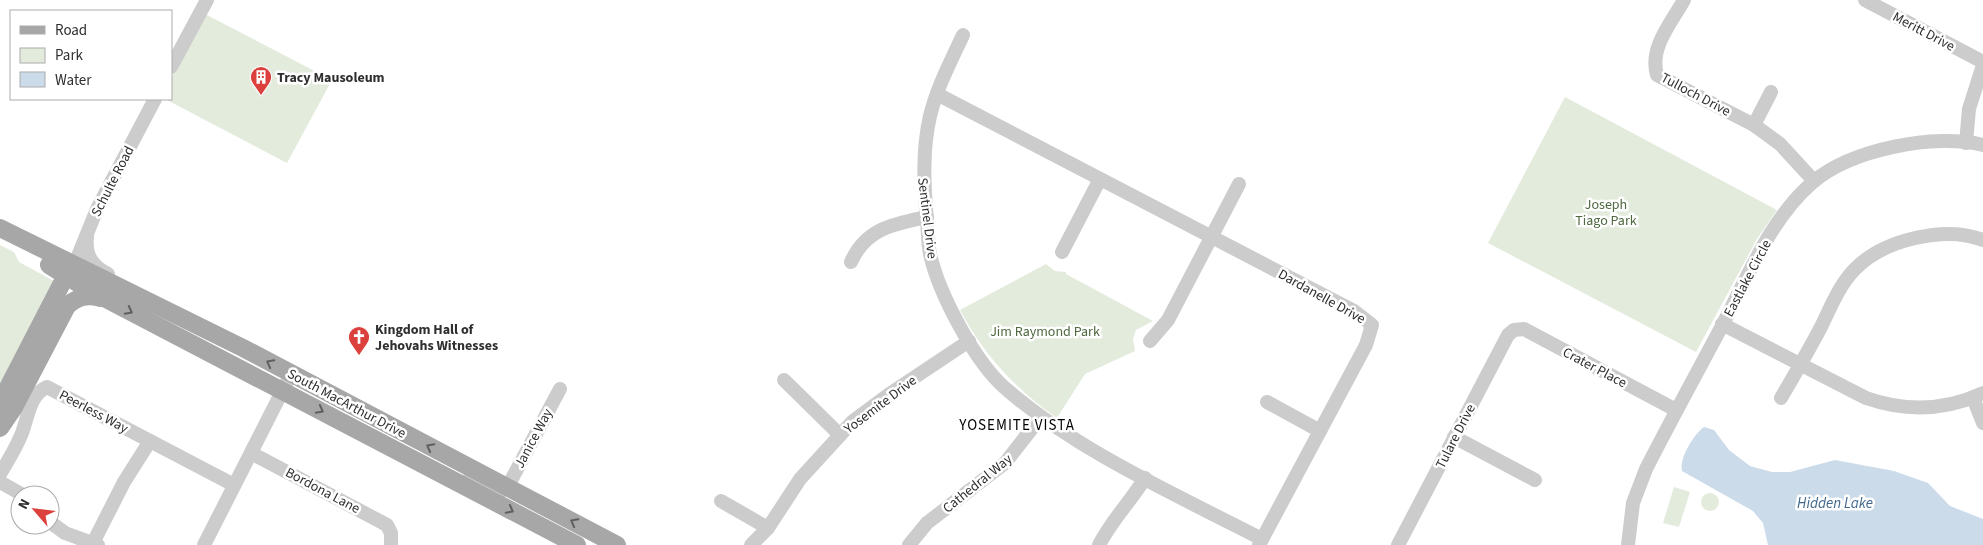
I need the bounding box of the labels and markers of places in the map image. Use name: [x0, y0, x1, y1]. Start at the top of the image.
building icon: Tracy Mausoleum: [249, 65, 273, 96]
place label: Tracy Mausoleum: [277, 68, 385, 88]
place label: Kingdom Hall of Jehovahs Witnesses: [375, 320, 498, 356]
church icon: Kingdom Hall of Jehovahs Witnesses: [347, 325, 371, 356]

